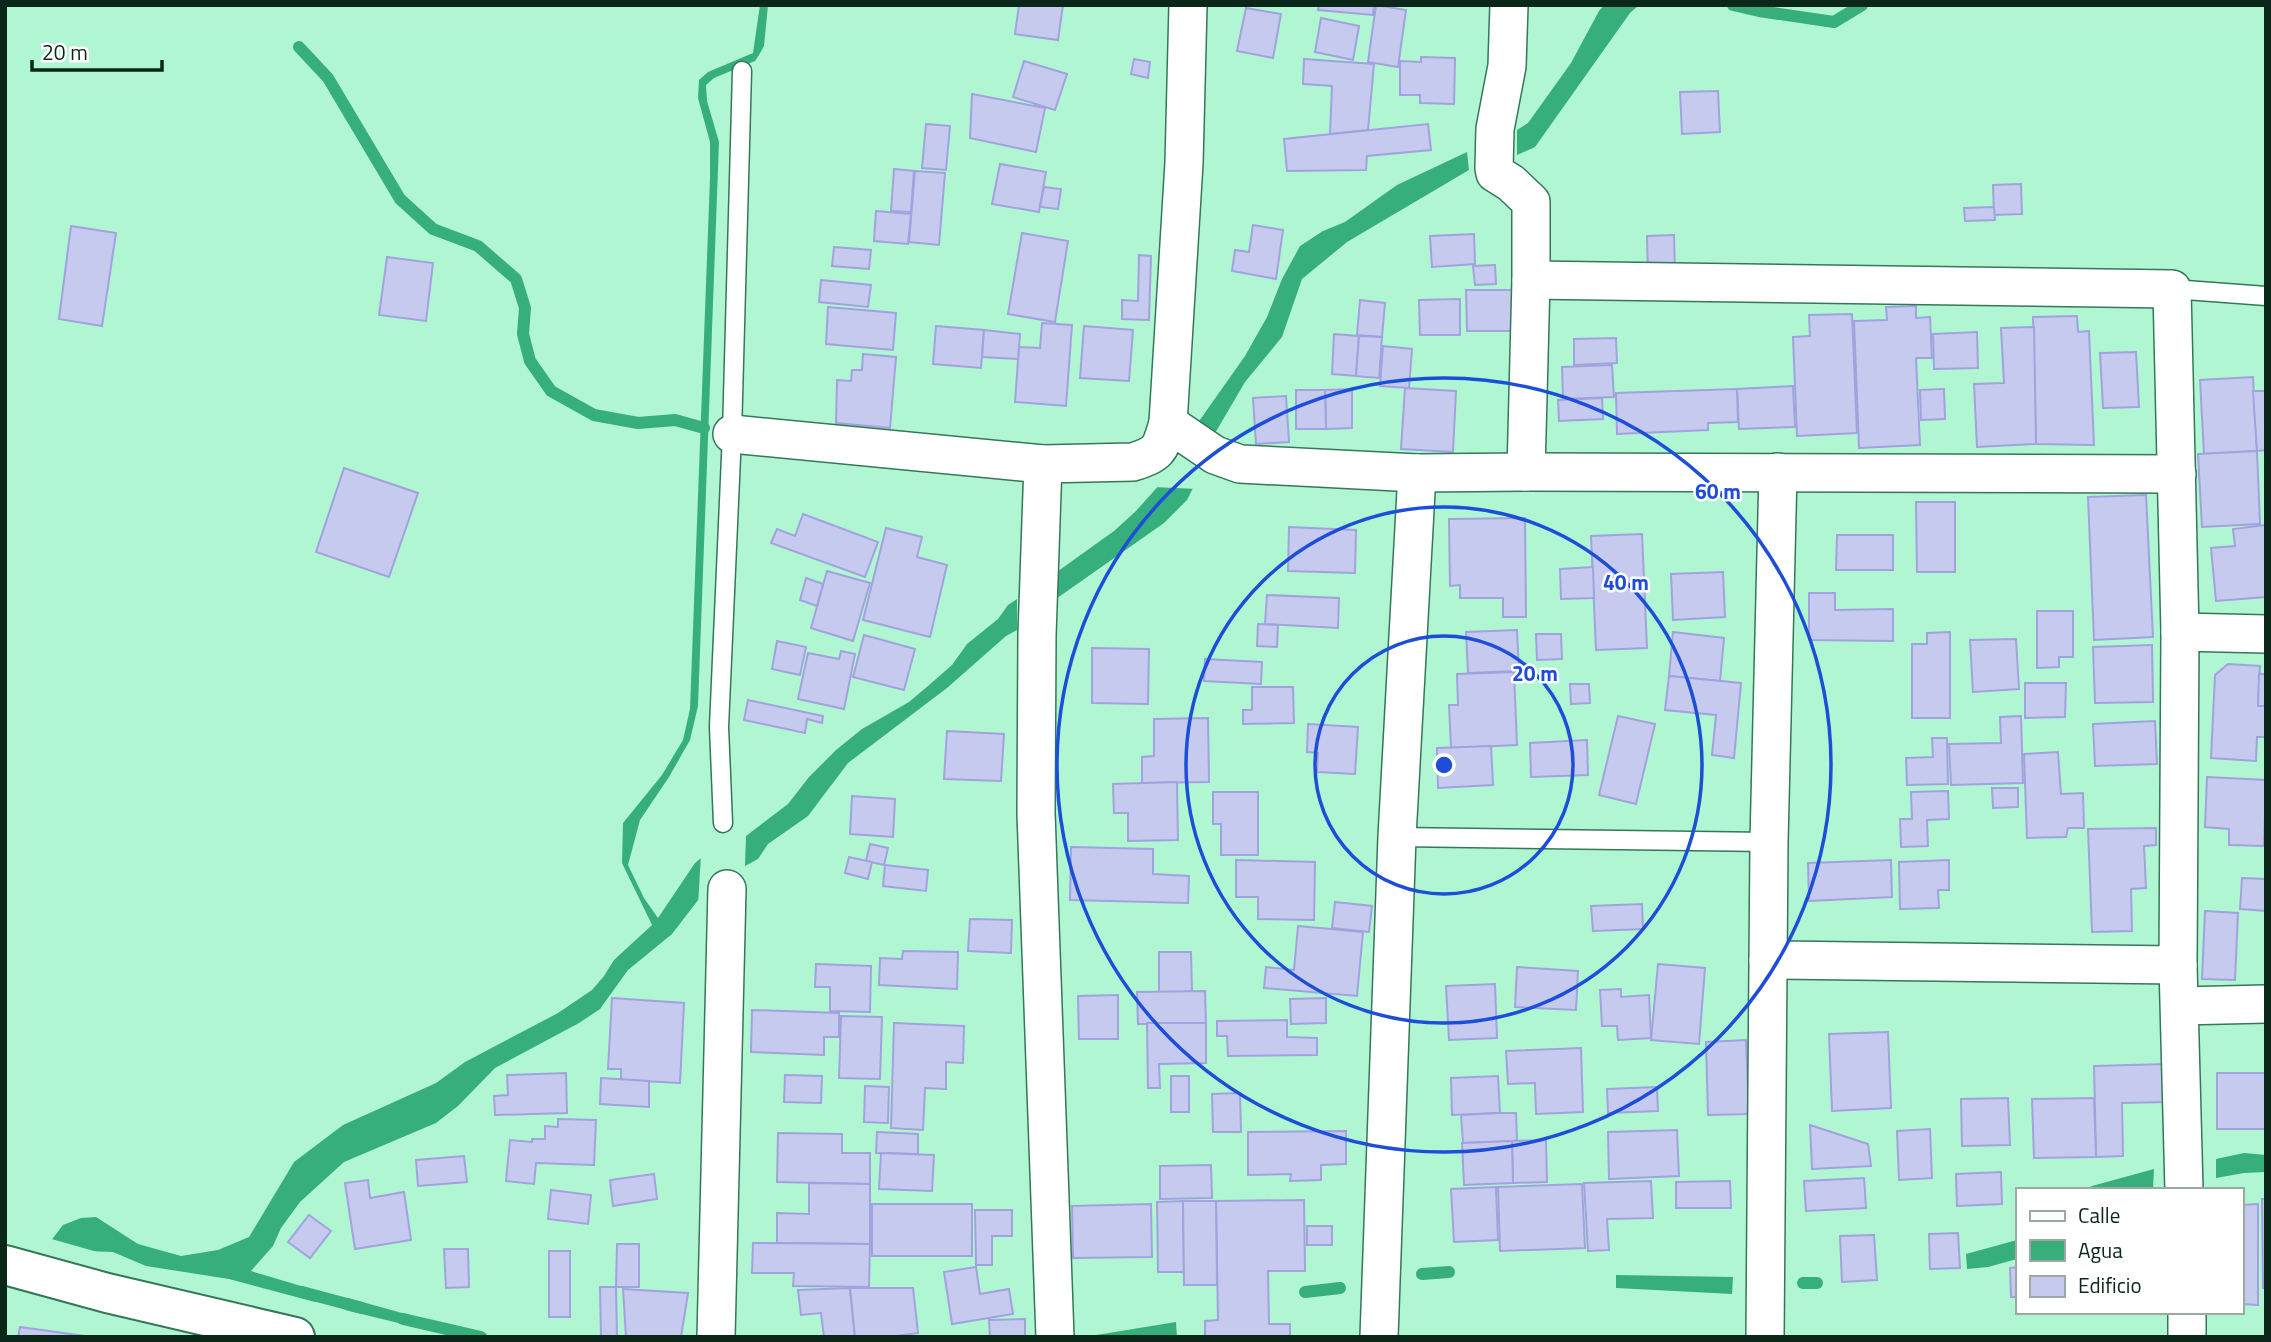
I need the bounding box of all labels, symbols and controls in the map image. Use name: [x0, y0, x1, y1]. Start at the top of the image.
scale bar: [32, 28, 161, 72]
text: 20 m: [42, 36, 88, 68]
text: 60 m: [1695, 475, 1741, 507]
text: 40 m: [1603, 566, 1649, 598]
text: 20 m: [1512, 657, 1558, 689]
centre of rings: [1432, 753, 1456, 777]
legend: [2016, 1188, 2243, 1314]
text: Calle: [2078, 1199, 2120, 1231]
text: Agua: [2078, 1234, 2123, 1266]
text: Edificio: [2078, 1269, 2142, 1301]

